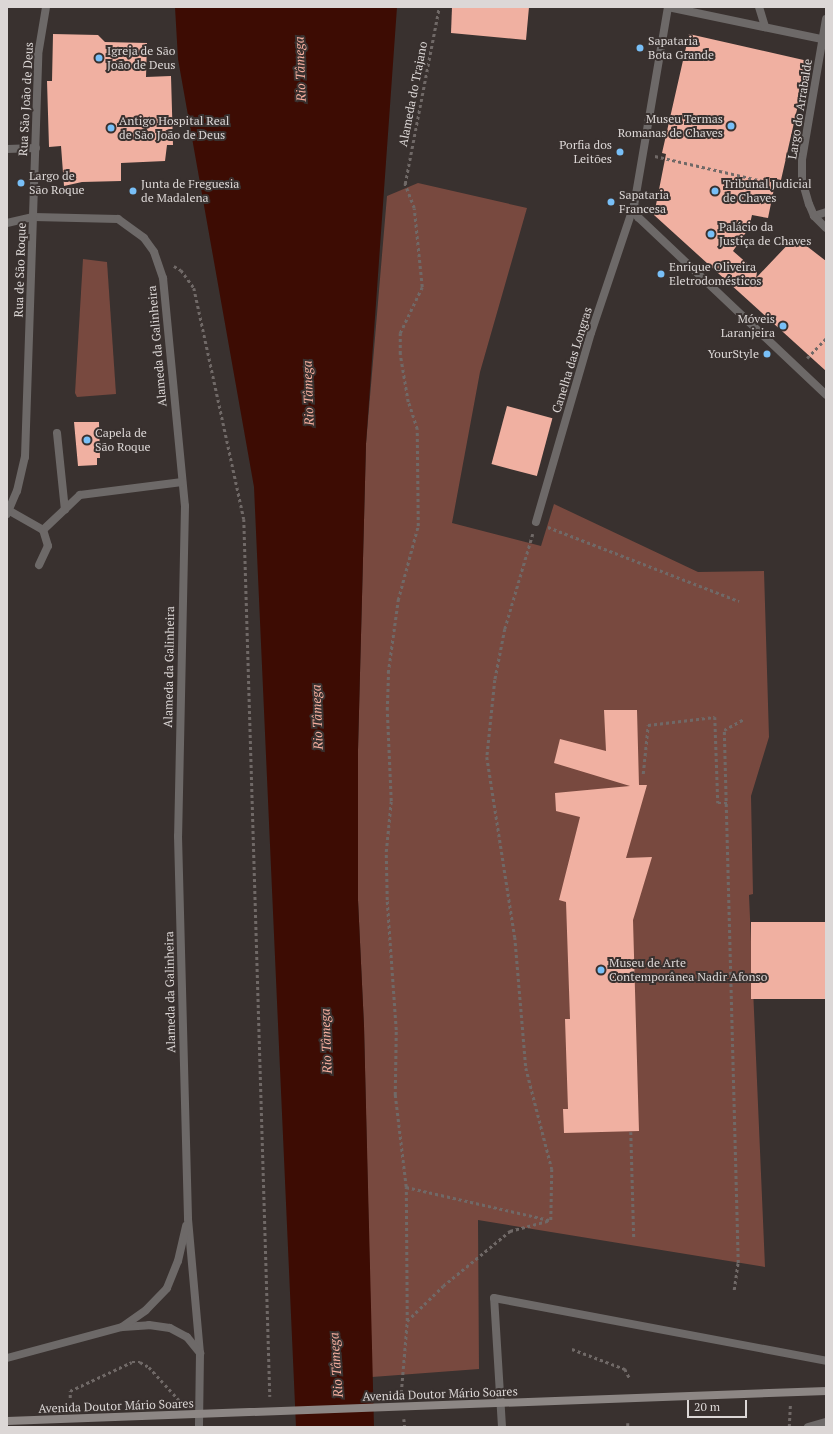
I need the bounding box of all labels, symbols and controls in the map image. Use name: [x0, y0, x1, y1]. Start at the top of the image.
place label: Sapataria Bota Grande: [648, 34, 714, 62]
water label: Rio Tâmega: [291, 36, 309, 102]
street label: Alameda do Trajano: [396, 40, 430, 148]
street label: Rua São João de Deus: [16, 42, 36, 156]
marker: Sapataria Bota Grande: [635, 43, 645, 53]
place label: Igreja de São João de Deus: [107, 44, 176, 72]
marker: Igreja de São João de Deus: [94, 53, 104, 63]
street label: Largo do Arrabalde: [785, 58, 815, 160]
place label: Museu Termas Romanas de Chaves: [618, 112, 723, 140]
place label: Antigo Hospital Real de São João de Deus: [119, 114, 229, 142]
marker: Museu Termas Romanas de Chaves: [726, 121, 736, 131]
marker: Antigo Hospital Real de São João de Deus: [106, 123, 116, 133]
place label: Porfia dos Leitões: [559, 138, 612, 166]
marker: Porfia dos Leitões: [615, 147, 625, 157]
place label: Largo de São Roque: [29, 169, 85, 197]
place label: Junta de Freguesia de Madalena: [141, 177, 239, 205]
place label: Tribunal Judicial de Chaves: [723, 177, 812, 205]
marker: Largo de São Roque: [16, 178, 26, 188]
marker: Junta de Freguesia de Madalena: [128, 186, 138, 196]
marker: Tribunal Judicial de Chaves: [710, 186, 720, 196]
place label: Sapataria Francesa: [619, 188, 669, 216]
marker: Sapataria Francesa: [606, 197, 616, 207]
place label: Palácio da Justiça de Chaves: [719, 220, 811, 248]
street label: Rua de São Roque: [11, 222, 29, 318]
marker: Palácio da Justiça de Chaves: [706, 229, 716, 239]
place label: Enrique Oliveira Eletrodomésticos: [669, 260, 761, 288]
marker: Enrique Oliveira Eletrodomésticos: [656, 269, 666, 279]
street label: Alameda da Galinheira: [145, 285, 169, 407]
street label: Canelha das Longras: [549, 305, 595, 415]
place label: Móveis Laranjeira: [721, 312, 775, 340]
marker: Móveis Laranjeira: [778, 321, 788, 331]
place label: YourStyle: [708, 347, 759, 361]
marker: YourStyle: [762, 349, 772, 359]
water label: Rio Tâmega: [299, 360, 317, 426]
place label: Capela de São Roque: [95, 426, 151, 454]
marker: Capela de São Roque: [82, 435, 92, 445]
street label: Alameda da Galinheira: [161, 606, 177, 728]
water label: Rio Tâmega: [308, 684, 326, 750]
street label: Alameda da Galinheira: [162, 931, 178, 1053]
place label: Museu de Arte Contemporânea Nadir Afonso: [609, 956, 768, 984]
marker: Museu de Arte Contemporânea Nadir Afonso: [596, 965, 606, 975]
water label: Rio Tâmega: [317, 1008, 335, 1074]
water label: Rio Tâmega: [326, 1332, 346, 1398]
street label: Avenida Doutor Mário Soares: [362, 1384, 518, 1404]
scale bar: [689, 1392, 749, 1418]
street label: Avenida Doutor Mário Soares: [38, 1396, 194, 1416]
text: 20 m: [694, 1399, 720, 1414]

